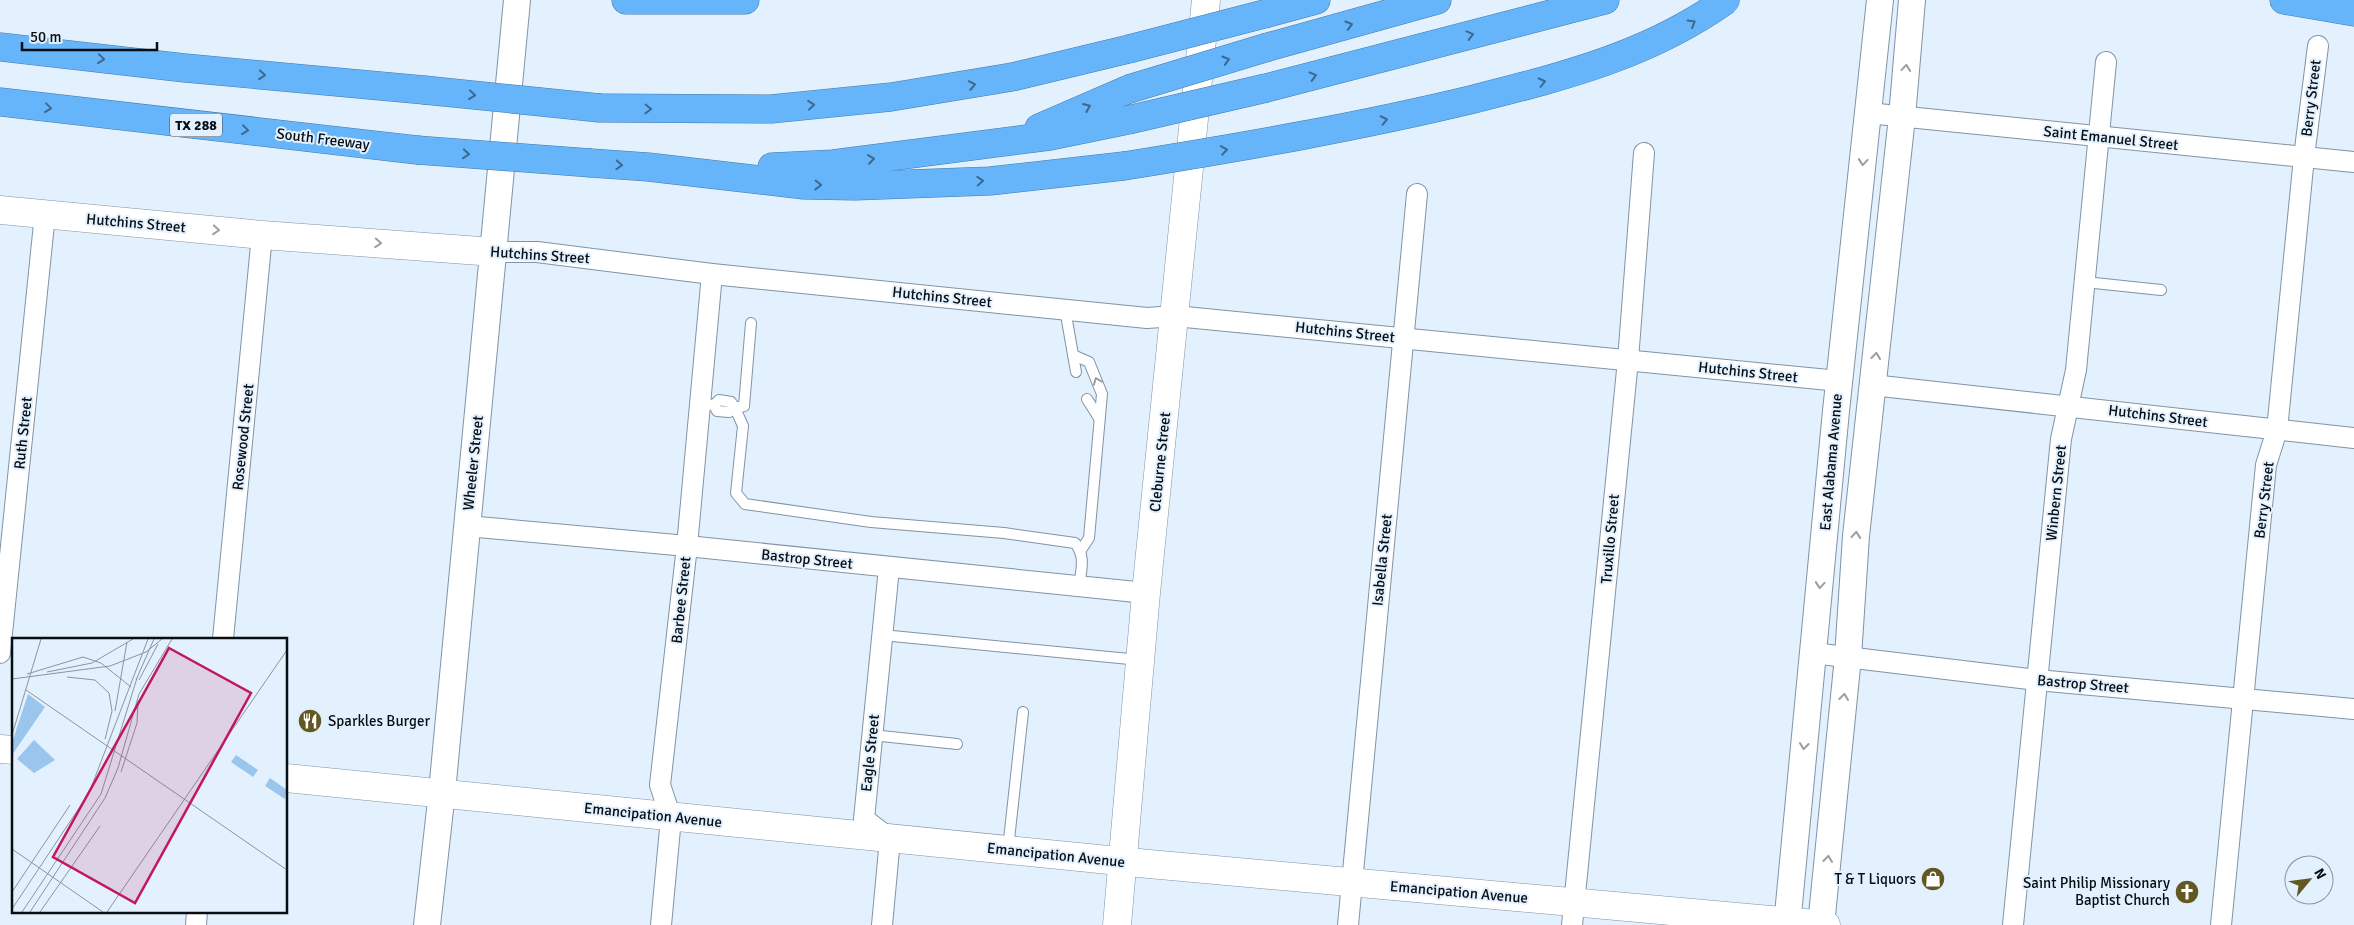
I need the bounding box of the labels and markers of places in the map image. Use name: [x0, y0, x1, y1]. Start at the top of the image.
restaurant icon: Sparkles Burger: [297, 708, 323, 734]
place label: Sparkles Burger: [328, 712, 430, 730]
shop icon: T & T Liquors: [1920, 866, 1946, 892]
place label: T & T Liquors: [1834, 870, 1916, 888]
place label: Saint Philip Missionary Baptist Church: [2023, 874, 2170, 909]
church icon: Saint Philip Missionary Baptist Church: [2174, 879, 2200, 905]

